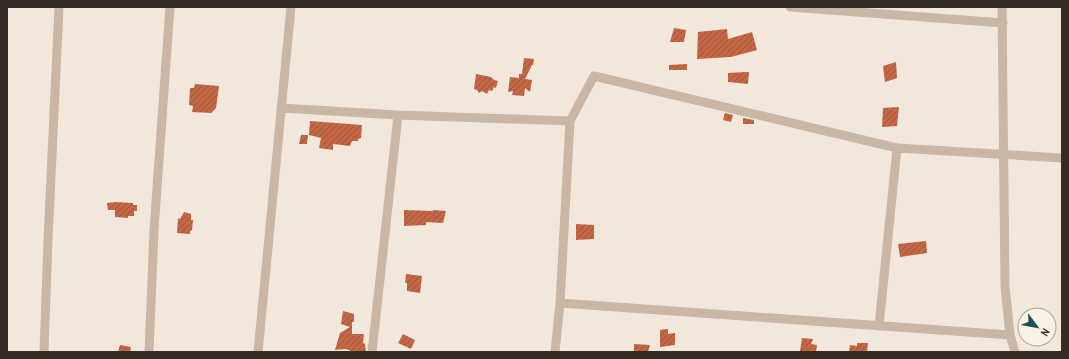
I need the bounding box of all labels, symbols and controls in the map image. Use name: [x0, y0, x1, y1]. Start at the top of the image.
north arrow: [1017, 307, 1057, 347]
text: N: [1038, 326, 1053, 339]

